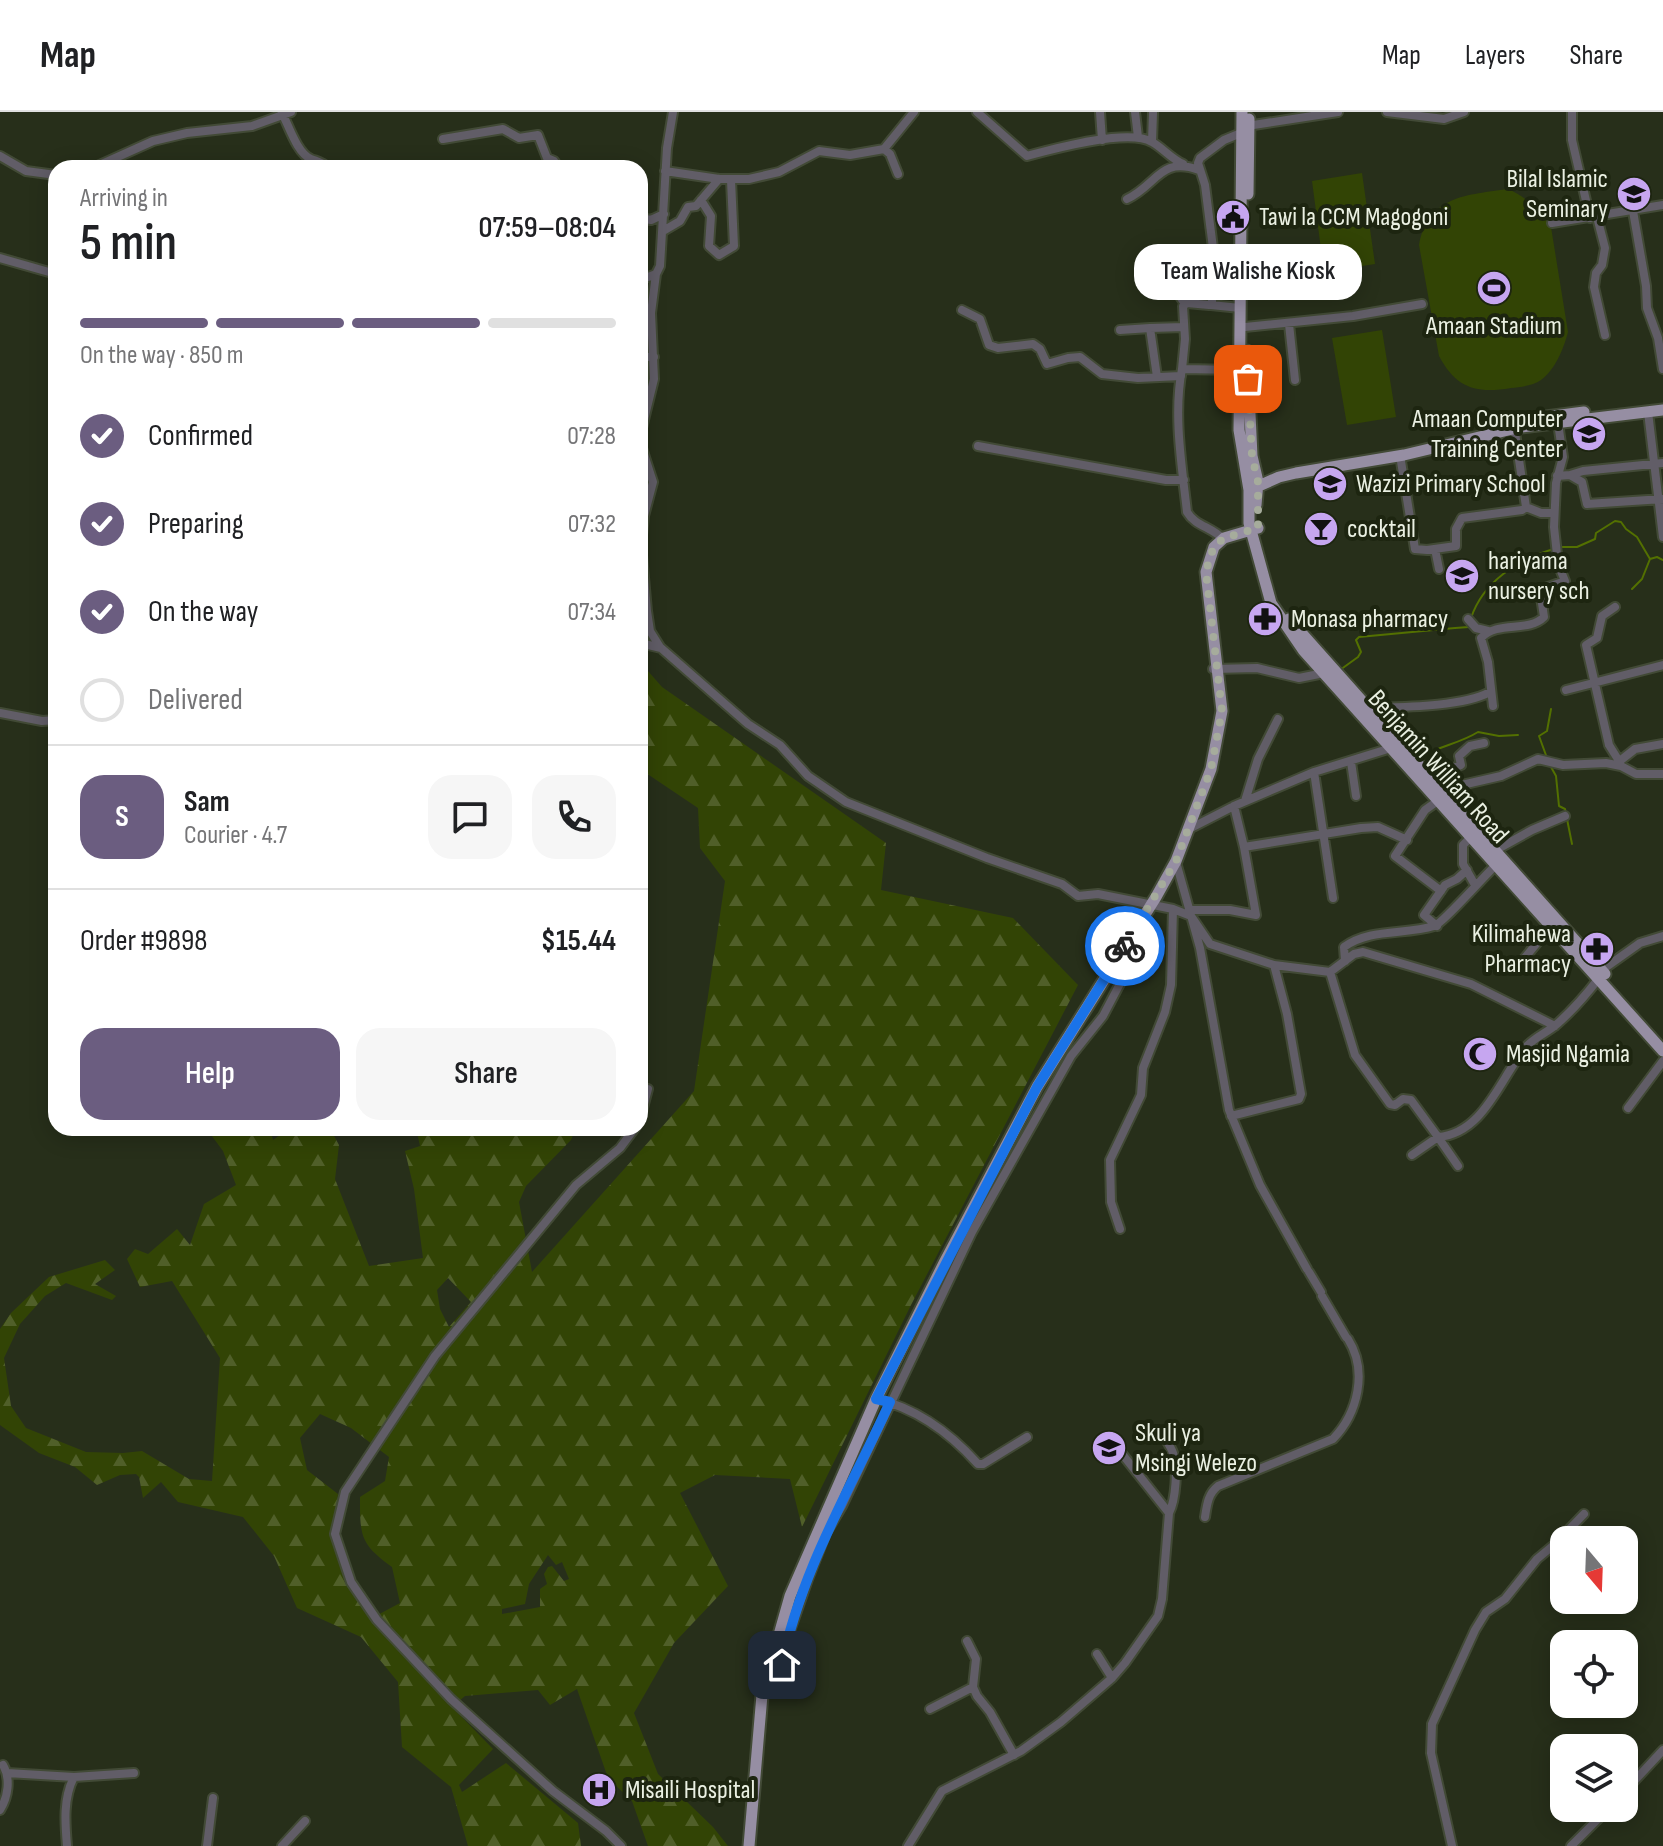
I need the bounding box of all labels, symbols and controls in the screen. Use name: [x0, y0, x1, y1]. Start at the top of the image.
text: Map: [40, 33, 96, 78]
text: Map: [1382, 39, 1421, 72]
text: Layers: [1465, 39, 1525, 72]
text: Share: [1569, 39, 1623, 72]
place label: Bilal Islamic Seminary: [1506, 164, 1608, 225]
school or university icon: Bilal Islamic Seminary: [1615, 175, 1653, 213]
text: Arriving in: [80, 183, 168, 214]
public building icon: Tawi la CCM Magogoni: [1214, 198, 1252, 236]
place label: Tawi la CCM Magogoni: [1259, 202, 1448, 233]
text: 07:59–08:04: [479, 210, 616, 246]
text: 5 min: [80, 212, 177, 275]
callout: Team Walishe Kiosk: [1134, 243, 1362, 299]
text: Team Walishe Kiosk: [1161, 256, 1335, 287]
sports icon: Amaan Stadium: [1475, 269, 1513, 307]
place label: Amaan Stadium: [1425, 311, 1562, 342]
text: On the way · 850 m: [80, 340, 243, 371]
pin: [1214, 345, 1282, 413]
icon: bag: [1226, 357, 1270, 401]
place label: Amaan Computer Training Center: [1411, 404, 1564, 465]
icon: check: [80, 414, 124, 458]
school or university icon: Amaan Computer Training Center: [1570, 415, 1608, 453]
text: Confirmed: [148, 418, 253, 454]
text: 07:28: [567, 421, 616, 452]
school or university icon: Wazizi Primary School: [1311, 465, 1349, 503]
place label: Wazizi Primary School: [1356, 469, 1546, 500]
icon: check: [80, 502, 124, 546]
text: Preparing: [148, 506, 244, 542]
text: 07:32: [568, 509, 616, 540]
bar icon: cocktail: [1302, 510, 1340, 548]
place label: cocktail: [1347, 514, 1416, 545]
place label: hariyama nursery sch: [1488, 546, 1590, 607]
school or university icon: hariyama nursery sch: [1443, 557, 1481, 595]
icon: check: [80, 590, 124, 634]
text: On the way: [148, 594, 258, 630]
text: 07:34: [568, 597, 616, 628]
pharmacy icon: Monasa pharmacy: [1246, 600, 1284, 638]
place label: Monasa pharmacy: [1291, 604, 1448, 635]
text: Delivered: [148, 682, 243, 718]
street label: Benjamin William Road: [1361, 684, 1515, 850]
button: chat: [428, 775, 512, 859]
button: phone: [532, 775, 616, 859]
text: Sam: [184, 784, 230, 820]
text: S: [115, 799, 129, 835]
text: Courier · 4.7: [184, 820, 287, 851]
courier: [1085, 906, 1165, 986]
place label: Kilimahewa Pharmacy: [1472, 919, 1571, 980]
text: Order #9898: [80, 923, 207, 959]
text: $15.44: [541, 923, 616, 959]
icon: bike: [1103, 924, 1147, 968]
pharmacy icon: Kilimahewa Pharmacy: [1578, 930, 1616, 968]
button: Help: [80, 1028, 340, 1120]
button: Share: [356, 1028, 616, 1120]
mosque icon: Masjid Ngamia: [1461, 1035, 1499, 1073]
place label: Masjid Ngamia: [1506, 1039, 1630, 1070]
place label: Skuli ya Msingi Welezo: [1135, 1418, 1257, 1479]
school or university icon: Skuli ya Msingi Welezo: [1090, 1429, 1128, 1467]
north arrow: [1550, 1526, 1638, 1614]
map controls: [1550, 1526, 1638, 1822]
button: locate: [1550, 1630, 1638, 1718]
pin: [748, 1631, 816, 1699]
icon: home: [760, 1643, 804, 1687]
button: layers: [1550, 1734, 1638, 1822]
hospital icon: Misaili Hospital: [580, 1771, 618, 1809]
place label: Misaili Hospital: [625, 1775, 755, 1806]

